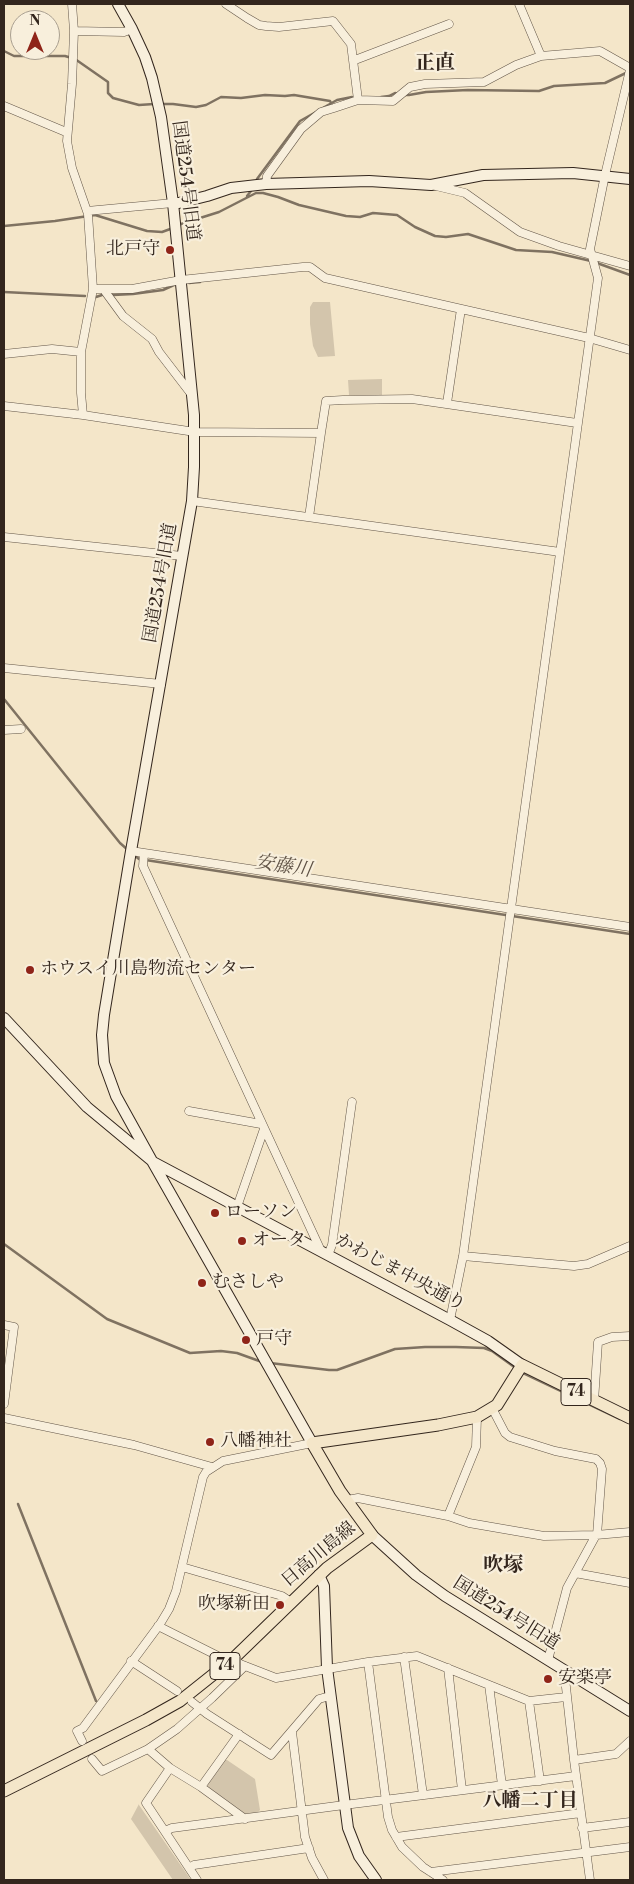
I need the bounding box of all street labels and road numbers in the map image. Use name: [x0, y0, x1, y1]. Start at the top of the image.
street label: 国道254号旧道: [167, 120, 203, 242]
street label: 国道254号旧道: [140, 521, 182, 645]
street label: かわじま中央通り: [331, 1230, 469, 1316]
road number: 74: [561, 1378, 591, 1405]
street label: 日高川島線: [278, 1518, 360, 1592]
street label: 国道254号旧道: [449, 1573, 563, 1655]
road number: 74: [210, 1652, 240, 1680]

